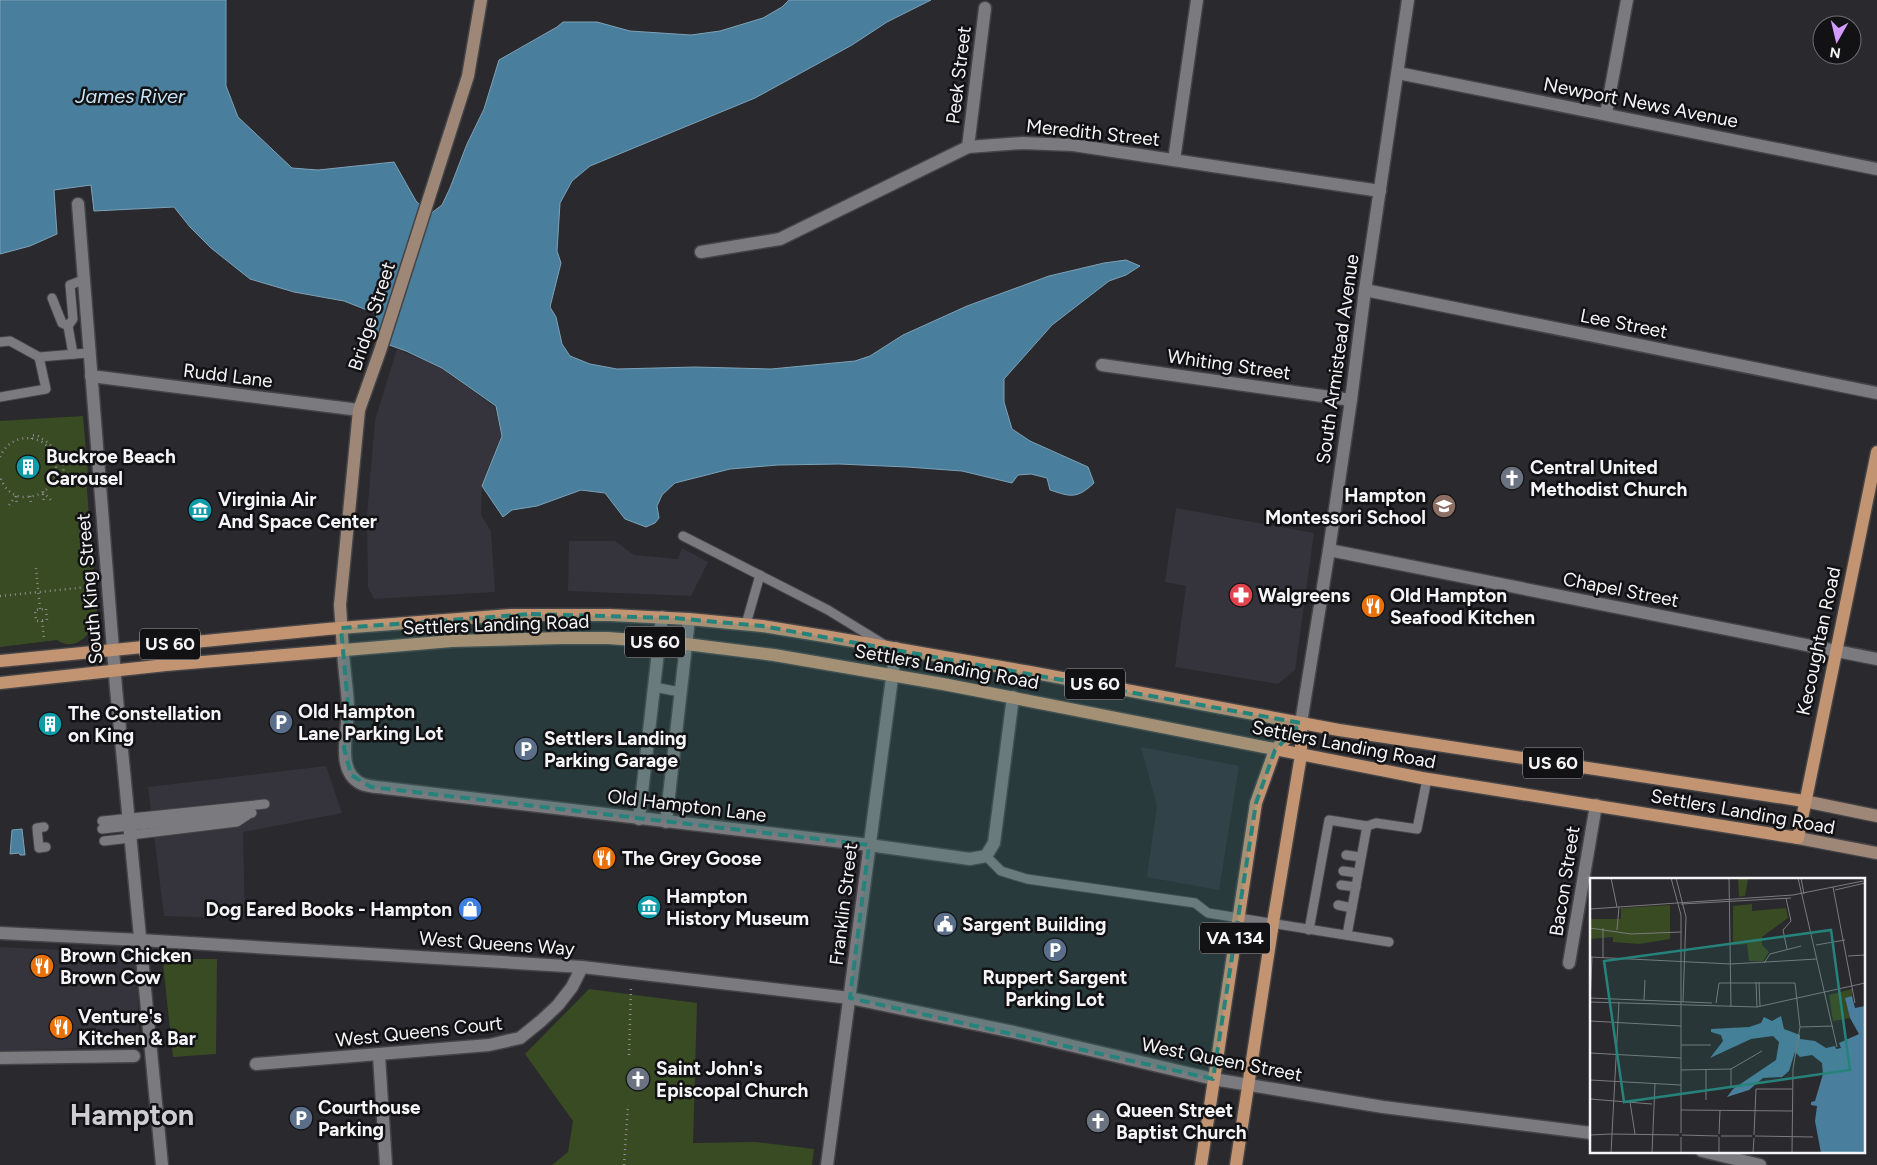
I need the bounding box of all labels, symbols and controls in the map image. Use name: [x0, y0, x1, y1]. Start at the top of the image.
north arrow: [1812, 15, 1862, 65]
street label: Peek Street: [941, 25, 976, 125]
text: N: [1829, 43, 1842, 62]
street label: Newport News Avenue: [1542, 72, 1740, 133]
water label: James River: [74, 84, 186, 108]
street label: Meredith Street: [1025, 114, 1161, 151]
street label: South Armistead Avenue: [1311, 253, 1364, 466]
street label: Bridge Street: [343, 259, 400, 373]
street label: Lee Street: [1578, 304, 1670, 343]
street label: Whiting Street: [1166, 344, 1292, 385]
street label: Rudd Lane: [182, 359, 274, 392]
place label: Buckroe Beach Carousel: [46, 445, 176, 490]
building icon: Buckroe Beach Carousel: [15, 454, 41, 480]
place label: Central United Methodist Church: [1530, 456, 1687, 501]
church icon: Central United Methodist Church: [1499, 465, 1525, 491]
place label: Hampton Montessori School: [1265, 484, 1426, 529]
place label: Virginia Air And Space Center: [218, 488, 377, 533]
school or university icon: Hampton Montessori School: [1431, 493, 1457, 519]
museum icon: Virginia Air And Space Center: [187, 497, 213, 523]
street label: South King Street: [71, 513, 108, 665]
street label: Kecoughtan Road: [1792, 565, 1845, 718]
street label: Chapel Street: [1561, 567, 1681, 612]
pharmacy icon: Walgreens: [1228, 582, 1254, 608]
place label: Walgreens: [1258, 584, 1350, 607]
place label: Old Hampton Seafood Kitchen: [1390, 584, 1535, 629]
restaurant icon: Old Hampton Seafood Kitchen: [1360, 593, 1386, 619]
street label: Settlers Landing Road: [402, 610, 590, 639]
road number: US 60: [625, 626, 685, 658]
road number: US 60: [140, 629, 200, 660]
street label: Settlers Landing Road: [853, 639, 1041, 694]
road number: US 60: [1065, 669, 1125, 700]
place label: Old Hampton Lane Parking Lot: [298, 700, 444, 745]
place label: The Constellation on King: [68, 702, 221, 747]
parking icon: Old Hampton Lane Parking Lot: [268, 709, 294, 735]
building icon: The Constellation on King: [37, 711, 63, 737]
street label: Settlers Landing Road: [1250, 715, 1438, 774]
place label: Settlers Landing Parking Garage: [544, 727, 687, 772]
parking icon: Settlers Landing Parking Garage: [513, 736, 539, 762]
road number: US 60: [1523, 748, 1583, 778]
street label: Old Hampton Lane: [606, 784, 768, 827]
street label: Settlers Landing Road: [1649, 784, 1837, 839]
street label: Bacon Street: [1544, 824, 1585, 938]
street label: Franklin Street: [825, 842, 862, 967]
restaurant icon: The Grey Goose: [591, 845, 617, 871]
place label: The Grey Goose: [622, 847, 762, 870]
inset map: [1590, 878, 1864, 1152]
place label: Hampton History Museum: [666, 885, 809, 930]
museum icon: Hampton History Museum: [636, 894, 662, 920]
shop icon: Dog Eared Books - Hampton: [457, 896, 483, 922]
place label: Dog Eared Books - Hampton: [206, 898, 452, 921]
public building icon: Sargent Building: [932, 911, 958, 937]
place label: Sargent Building: [962, 913, 1106, 936]
road number: VA 134: [1200, 922, 1270, 954]
street label: West Queens Way: [418, 927, 576, 960]
parking icon: Ruppert Sargent Parking Lot: [1042, 937, 1068, 963]
place label: Brown Chicken Brown Cow: [60, 944, 192, 989]
restaurant icon: Brown Chicken Brown Cow: [29, 953, 55, 979]
place label: Ruppert Sargent Parking Lot: [982, 966, 1128, 1011]
place label: Venture's Kitchen & Bar: [78, 1005, 196, 1050]
street label: West Queens Court: [334, 1011, 504, 1052]
restaurant icon: Venture's Kitchen & Bar: [48, 1014, 74, 1040]
street label: West Queen Street: [1140, 1033, 1304, 1086]
place label: Saint John's Episcopal Church: [656, 1057, 808, 1102]
church icon: Saint John's Episcopal Church: [625, 1066, 651, 1092]
place label: Courthouse Parking: [318, 1096, 421, 1141]
district label: Hampton: [70, 1097, 194, 1132]
place label: Queen Street Baptist Church: [1116, 1099, 1247, 1144]
parking icon: Courthouse Parking: [288, 1105, 314, 1131]
church icon: Queen Street Baptist Church: [1085, 1108, 1111, 1134]

